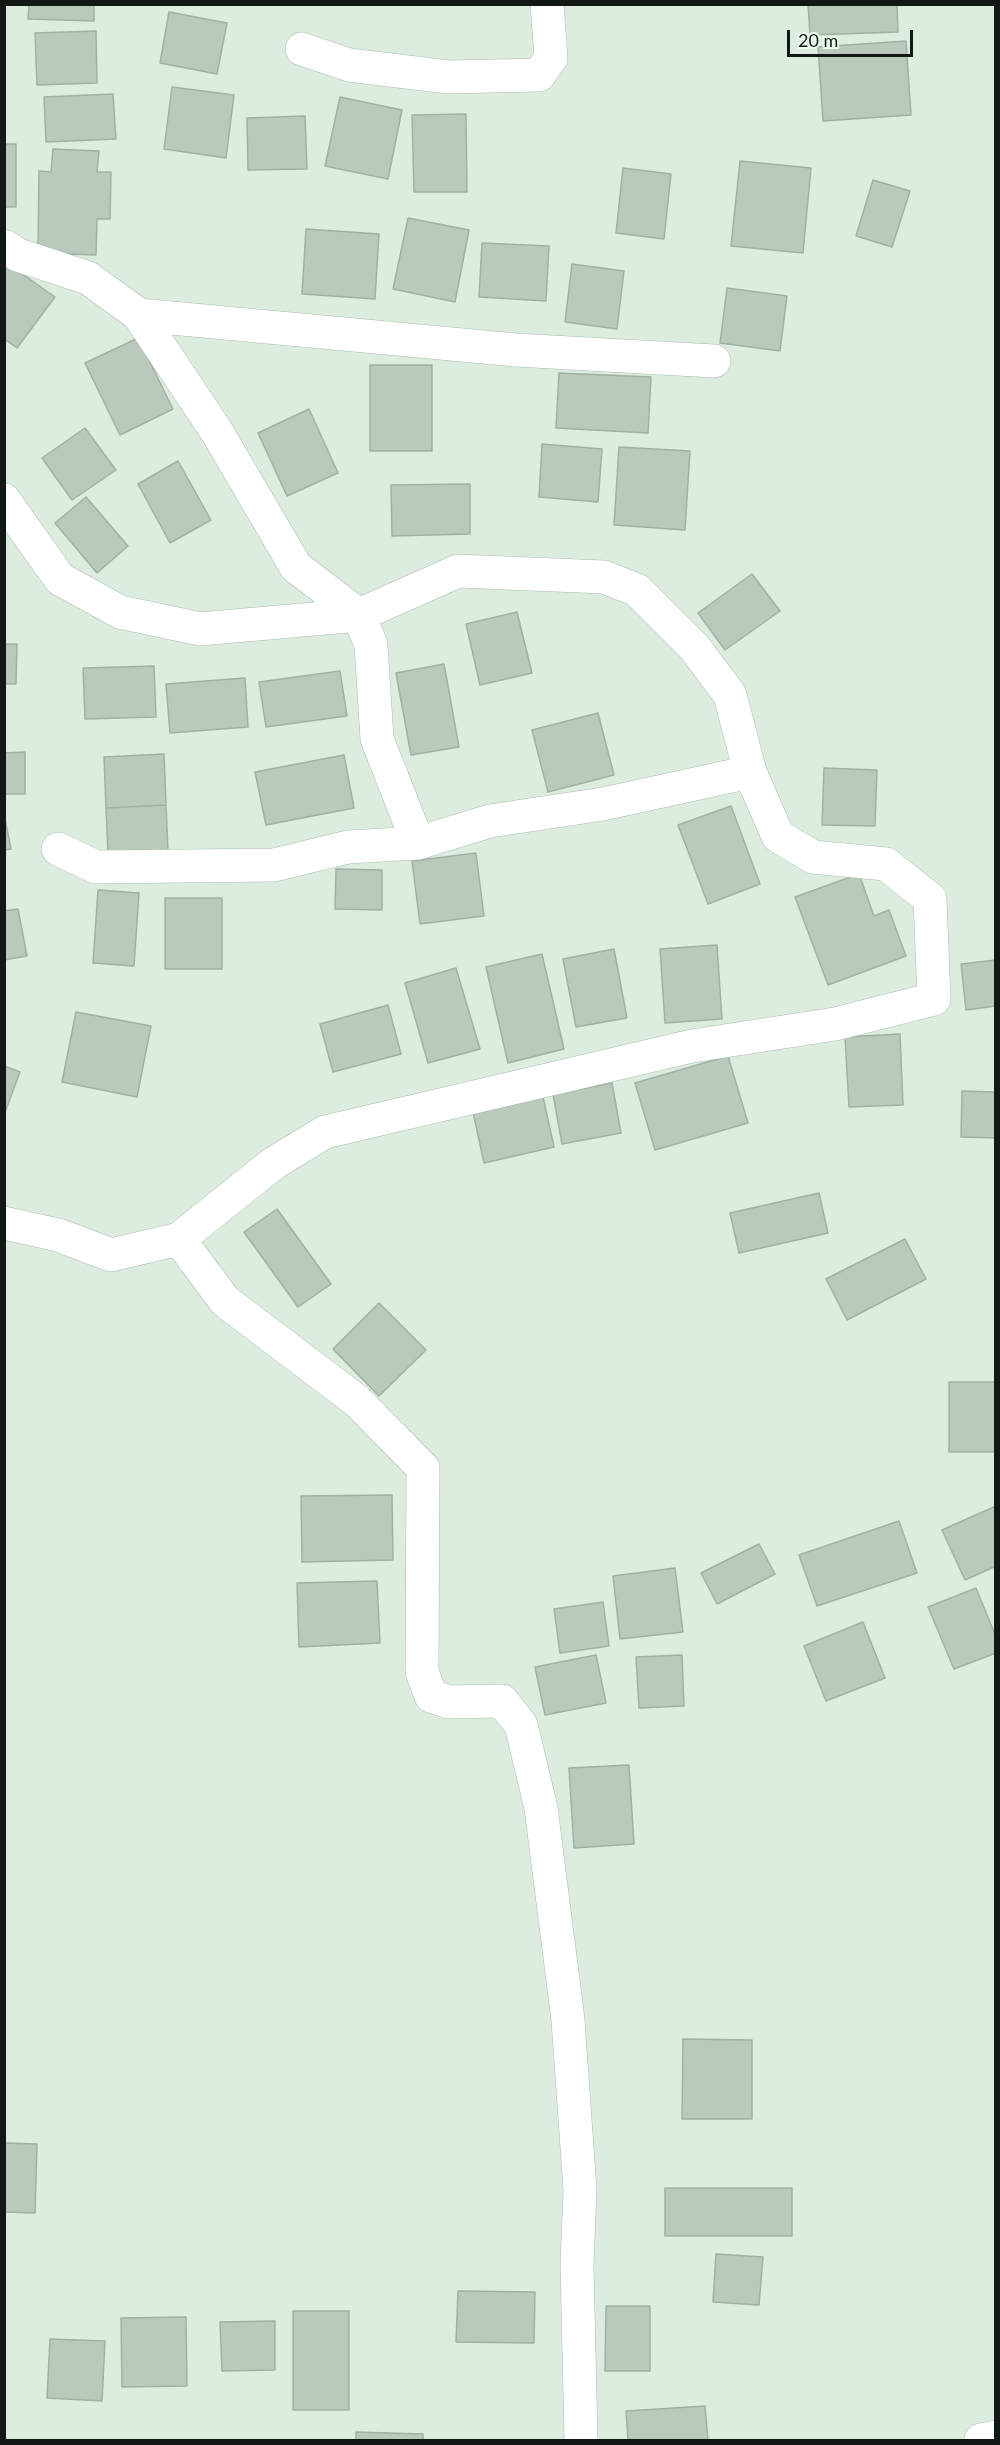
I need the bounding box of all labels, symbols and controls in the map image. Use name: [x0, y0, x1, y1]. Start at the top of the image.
scale bar: [790, 18, 916, 56]
text: 20 m: [798, 29, 838, 51]

